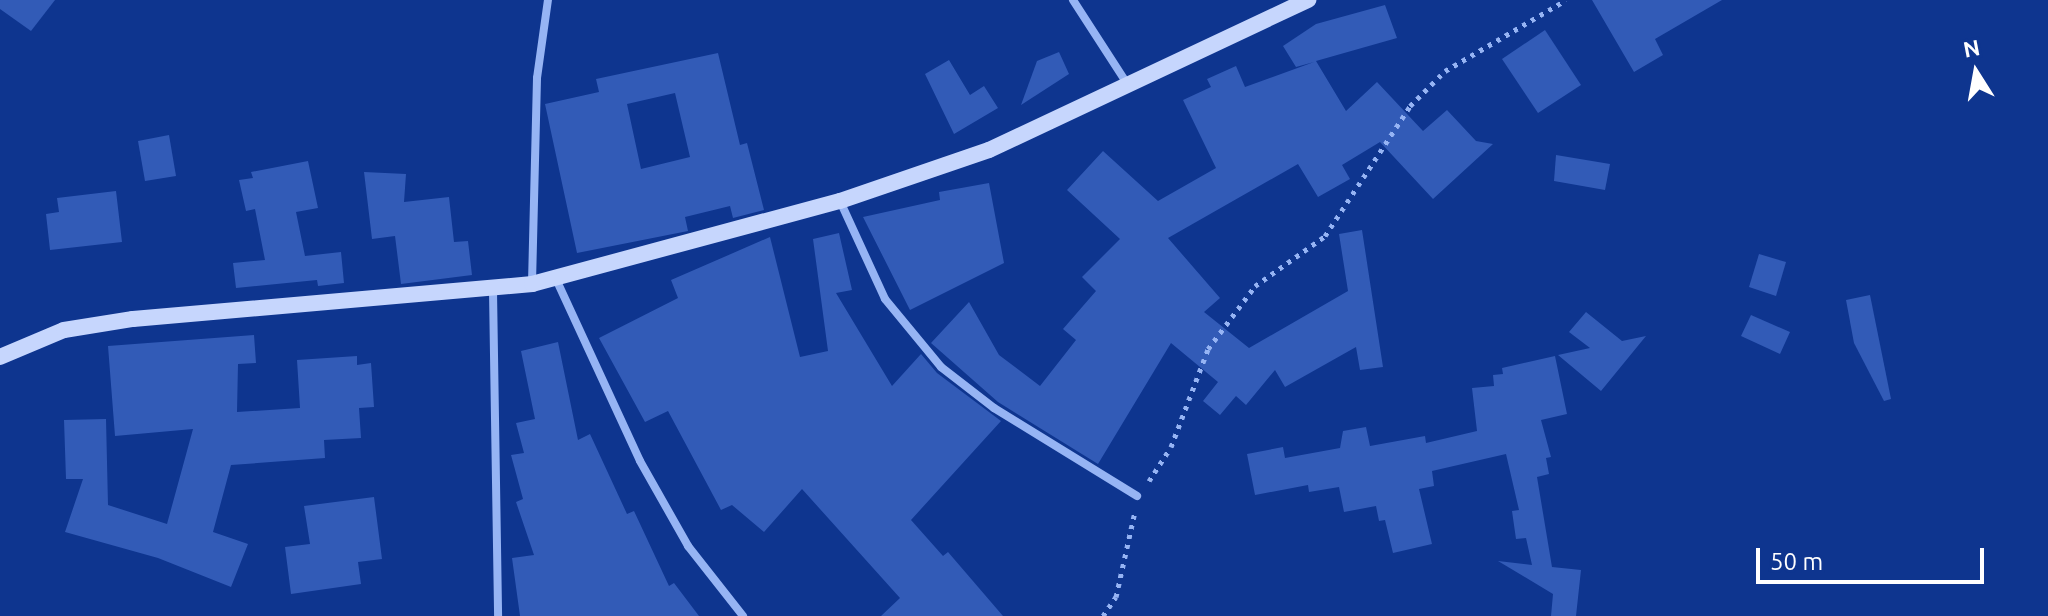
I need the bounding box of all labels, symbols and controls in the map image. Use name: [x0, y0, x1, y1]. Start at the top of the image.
north arrow: [1936, 32, 2016, 112]
text: N: [1961, 34, 1982, 62]
scale bar: [1760, 532, 1988, 582]
text: 50 m: [1770, 548, 1823, 575]

